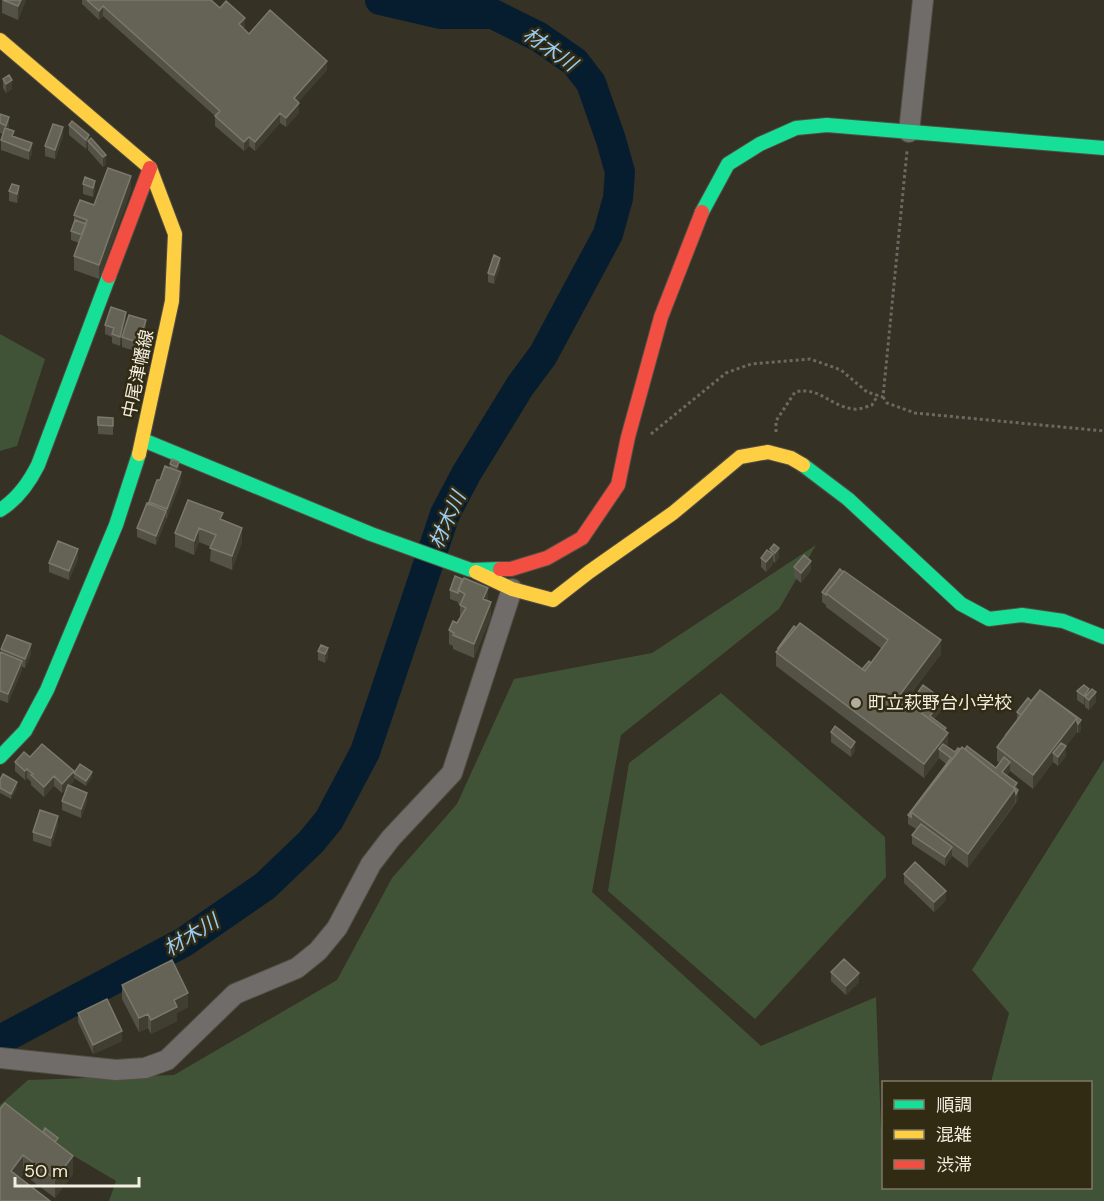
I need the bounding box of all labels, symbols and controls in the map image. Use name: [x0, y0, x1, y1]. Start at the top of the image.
water label: 材木川: [518, 21, 584, 78]
street label: 中尾津幡線: [117, 327, 159, 421]
water label: 材木川: [423, 485, 472, 553]
place label: 町立萩野台小学校: [868, 691, 1012, 715]
marker: 町立萩野台小学校: [849, 696, 863, 710]
water label: 材木川: [159, 907, 225, 962]
legend: [882, 1081, 1092, 1189]
text: 順調: [936, 1093, 972, 1117]
text: 混雑: [936, 1123, 972, 1147]
scale bar: [15, 1150, 140, 1188]
text: 渋滞: [936, 1153, 972, 1177]
text: 50 m: [24, 1159, 68, 1183]

